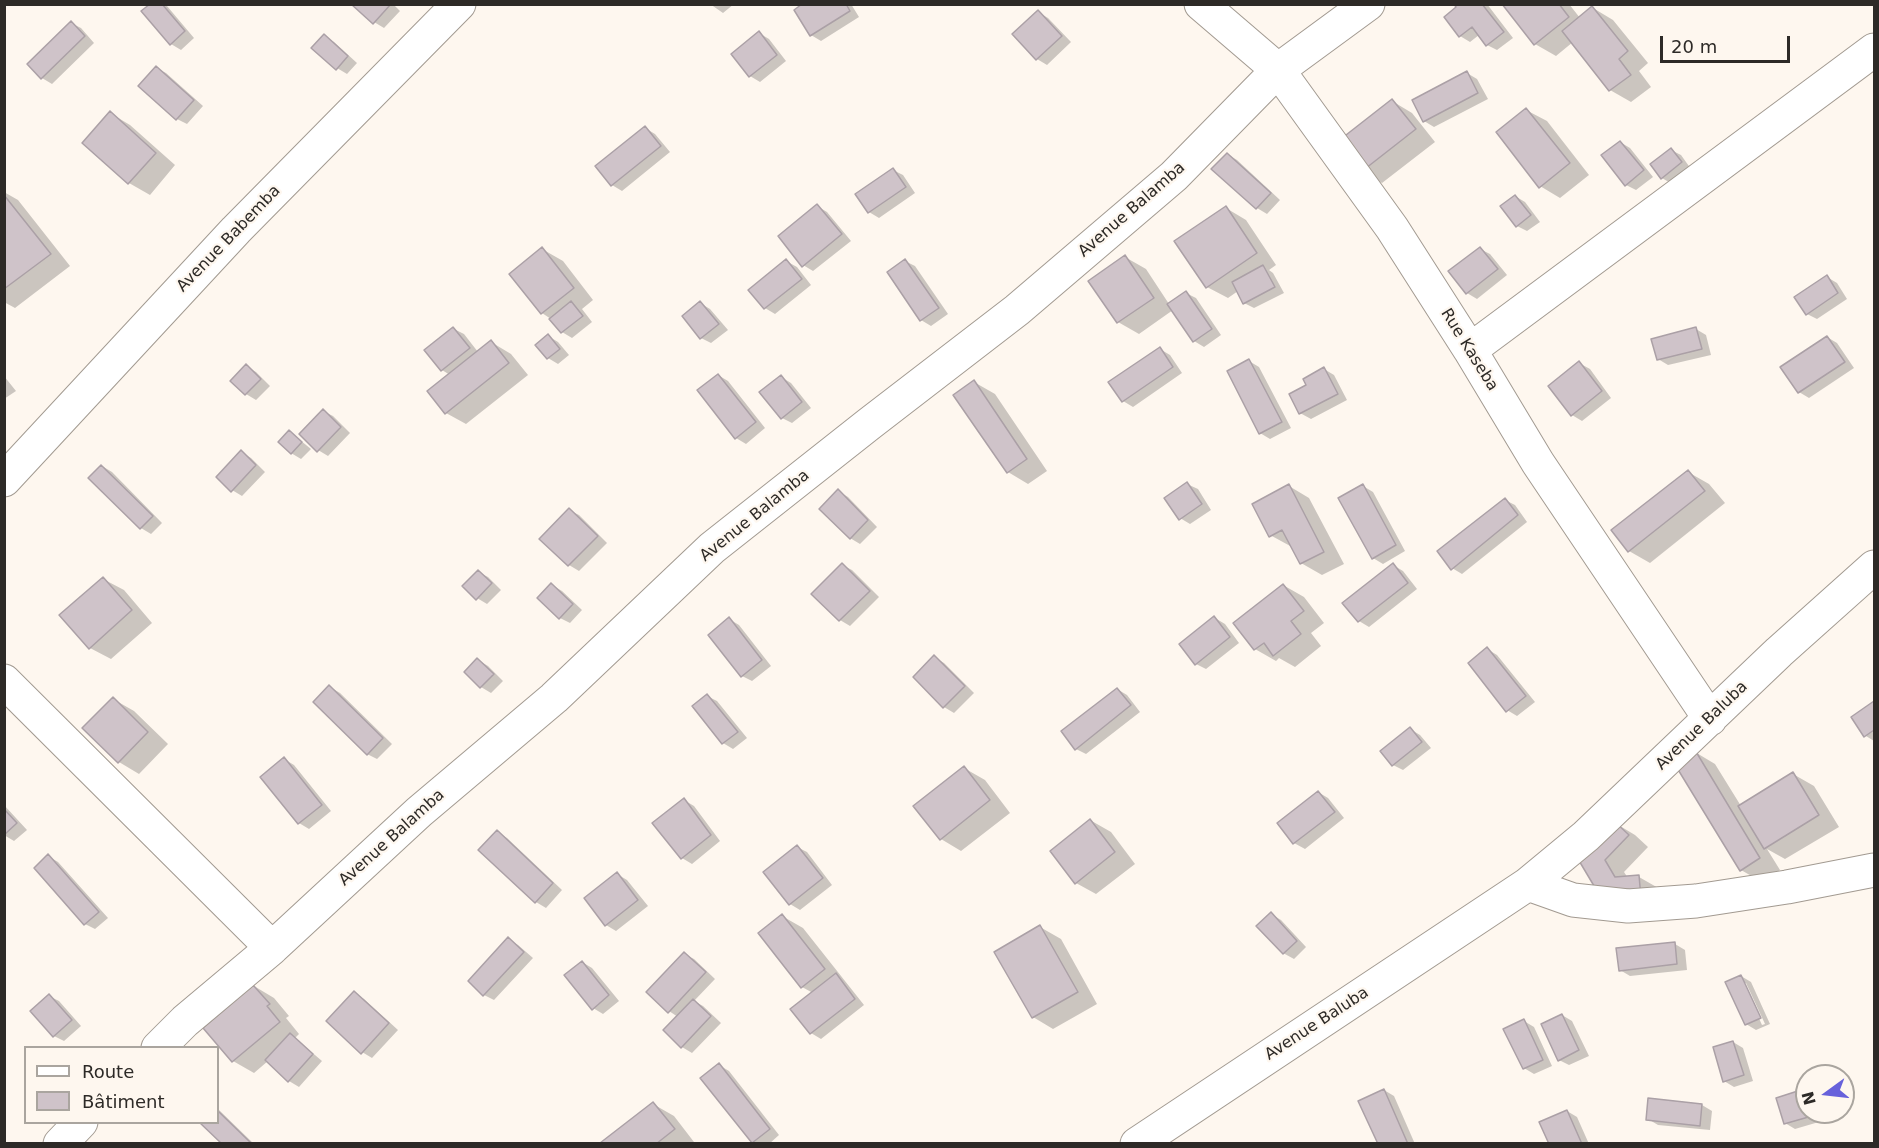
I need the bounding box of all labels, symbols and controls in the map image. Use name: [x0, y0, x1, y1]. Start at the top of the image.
scale bar: [1663, 24, 1794, 62]
text: 20 m: [1671, 36, 1717, 57]
street label: Avenue Balamba: [1075, 158, 1189, 262]
street label: Avenue Babemba: [173, 182, 285, 296]
street label: Rue Kaseba: [1436, 305, 1502, 395]
street label: Avenue Balamba: [696, 466, 814, 566]
street label: Avenue Baluba: [1652, 677, 1752, 775]
street label: Avenue Balamba: [335, 786, 449, 890]
street label: Avenue Baluba: [1262, 983, 1372, 1065]
legend: [24, 1046, 219, 1124]
text: Route: [82, 1061, 134, 1082]
north arrow: [1795, 1064, 1855, 1124]
text: N: [1798, 1089, 1820, 1107]
text: Bâtiment: [82, 1091, 165, 1112]

